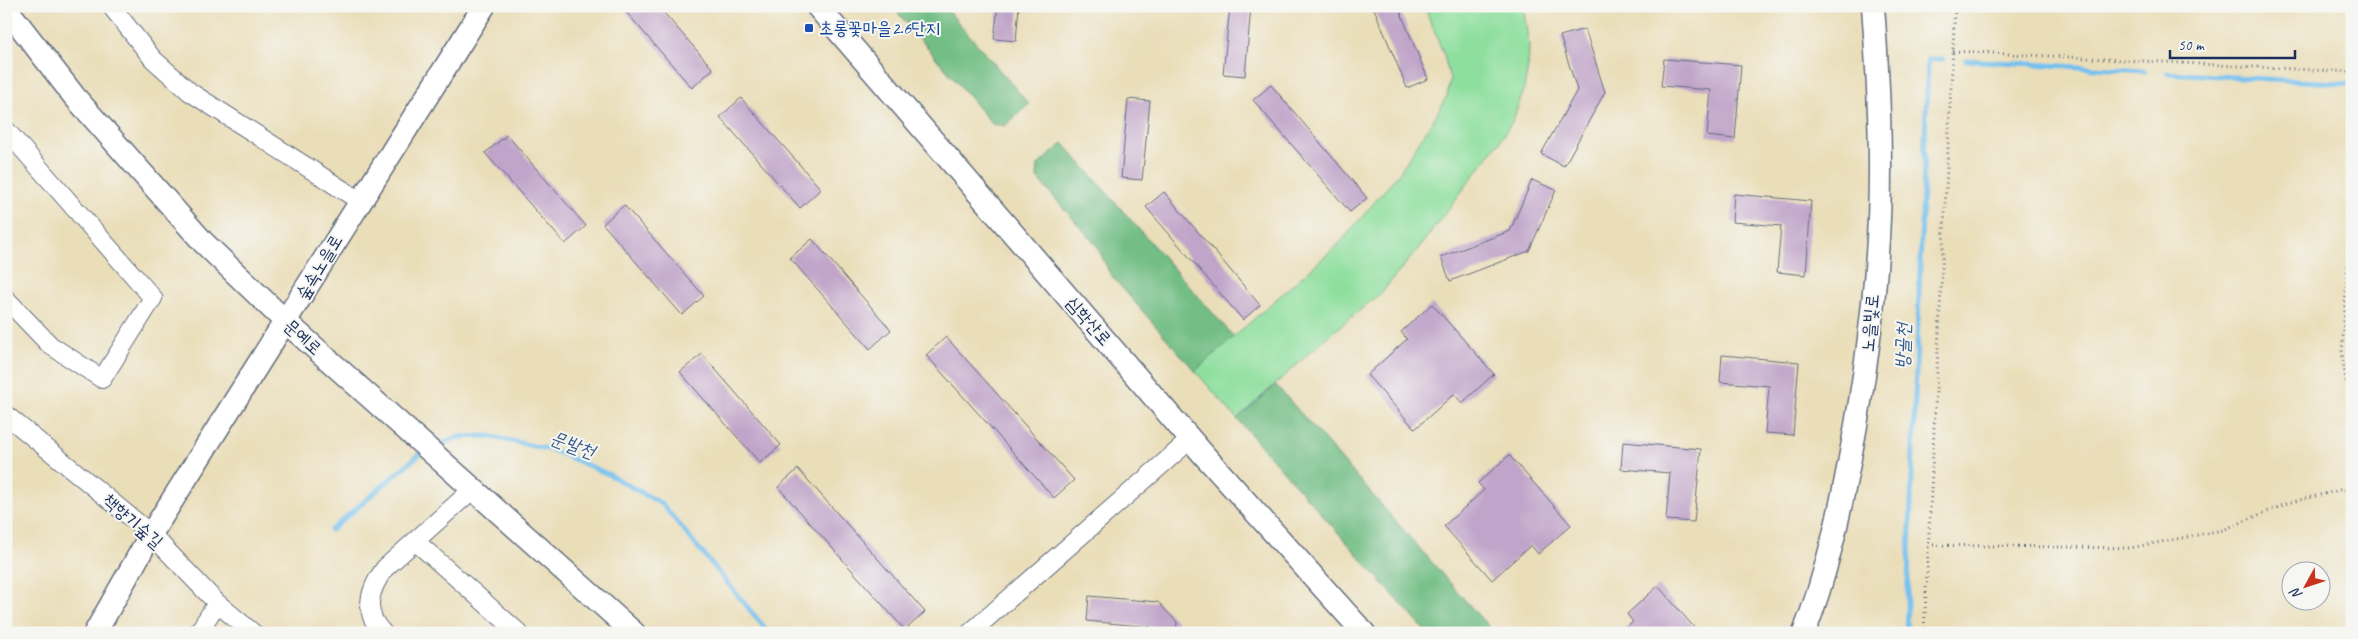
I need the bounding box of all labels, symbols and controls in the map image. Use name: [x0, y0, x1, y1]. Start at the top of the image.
place label: 초롱꽃마을2.6단지: [819, 17, 940, 39]
marker: 초롱꽃마을2.6단지: [803, 22, 815, 34]
scale bar: [2170, 28, 2296, 60]
text: 50 m: [2178, 36, 2205, 55]
street label: 숲속노을로: [291, 230, 347, 304]
street label: 심학산로: [1062, 292, 1116, 350]
street label: 노을빛로: [1857, 293, 1883, 353]
street label: 문예로: [279, 314, 327, 360]
water label: 방골천: [1890, 321, 1916, 369]
water label: 문발천: [547, 426, 600, 465]
street label: 책향기숲길: [98, 489, 168, 553]
north arrow: [2280, 562, 2330, 612]
text: N: [2286, 583, 2306, 603]

